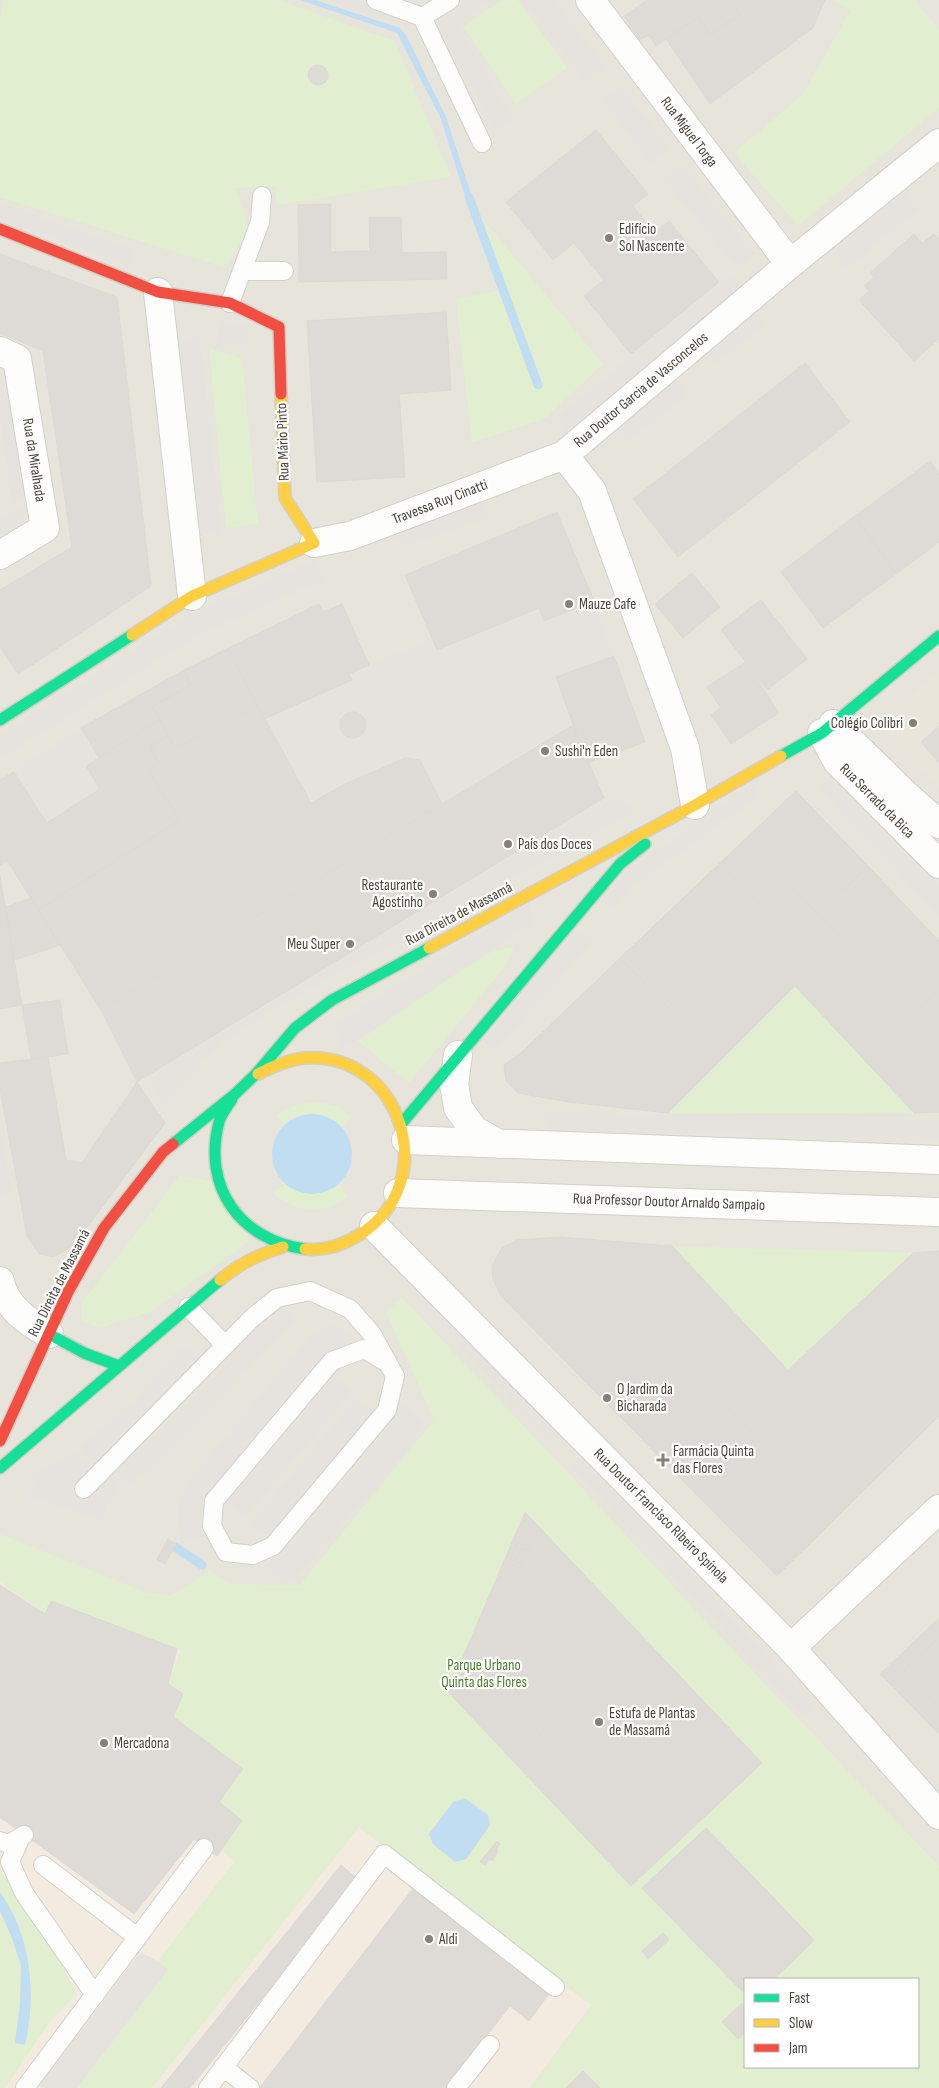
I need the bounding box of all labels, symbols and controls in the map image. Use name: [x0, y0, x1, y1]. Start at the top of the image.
street label: Rua Miguel Torga: [656, 93, 722, 171]
place label: Edifício Sol Nascente: [619, 220, 685, 256]
marker: Edifício Sol Nascente: [603, 232, 615, 244]
street label: Rua Doutor Garcia de Vasconcelos: [570, 328, 712, 452]
street label: Rua Mário Pinto: [272, 403, 294, 481]
street label: Rua da Miralhada: [18, 417, 50, 503]
street label: Travessa Ruy Cinatti: [390, 475, 491, 529]
place label: Mauze Cafe: [579, 595, 636, 614]
marker: Mauze Cafe: [563, 598, 575, 610]
place label: Colégio Colibri: [831, 714, 903, 733]
marker: Colégio Colibri: [907, 717, 919, 729]
place label: Sushi'n Eden: [555, 742, 618, 761]
marker: Sushi'n Eden: [539, 745, 551, 757]
street label: Rua Serrado da Bica: [836, 760, 919, 843]
place label: País dos Doces: [518, 835, 592, 854]
marker: País dos Doces: [502, 838, 514, 850]
place label: Restaurante Agostinho: [361, 876, 423, 912]
street label: Rua Direita de Massamá: [402, 878, 516, 950]
marker: Restaurante Agostinho: [427, 888, 439, 900]
place label: Meu Super: [287, 935, 341, 954]
marker: Meu Super: [344, 938, 356, 950]
street label: Rua Professor Doutor Arnaldo Sampaio: [573, 1189, 765, 1215]
street label: Rua Direita de Massamá: [24, 1226, 94, 1340]
place label: O Jardim da Bicharada: [617, 1380, 673, 1416]
marker: O Jardim da Bicharada: [601, 1392, 613, 1404]
place label: Farmácia Quinta das Flores: [673, 1442, 754, 1478]
street label: Rua Doutor Francisco Ribeiro Spínola: [589, 1444, 733, 1588]
marker: Farmácia Quinta das Flores: [657, 1454, 669, 1466]
park label: Parque Urbano Quinta das Flores: [441, 1656, 527, 1692]
place label: Estufa de Plantas de Massamá: [609, 1704, 696, 1740]
marker: Estufa de Plantas de Massamá: [593, 1716, 605, 1728]
place label: Mercadona: [114, 1734, 169, 1753]
marker: Mercadona: [98, 1737, 110, 1749]
place label: Aldi: [438, 1930, 458, 1949]
marker: Aldi: [423, 1933, 435, 1945]
legend: [744, 1978, 919, 2068]
text: Fast: [789, 1989, 811, 2008]
text: Slow: [789, 2014, 813, 2033]
text: Jam: [788, 2039, 807, 2058]

